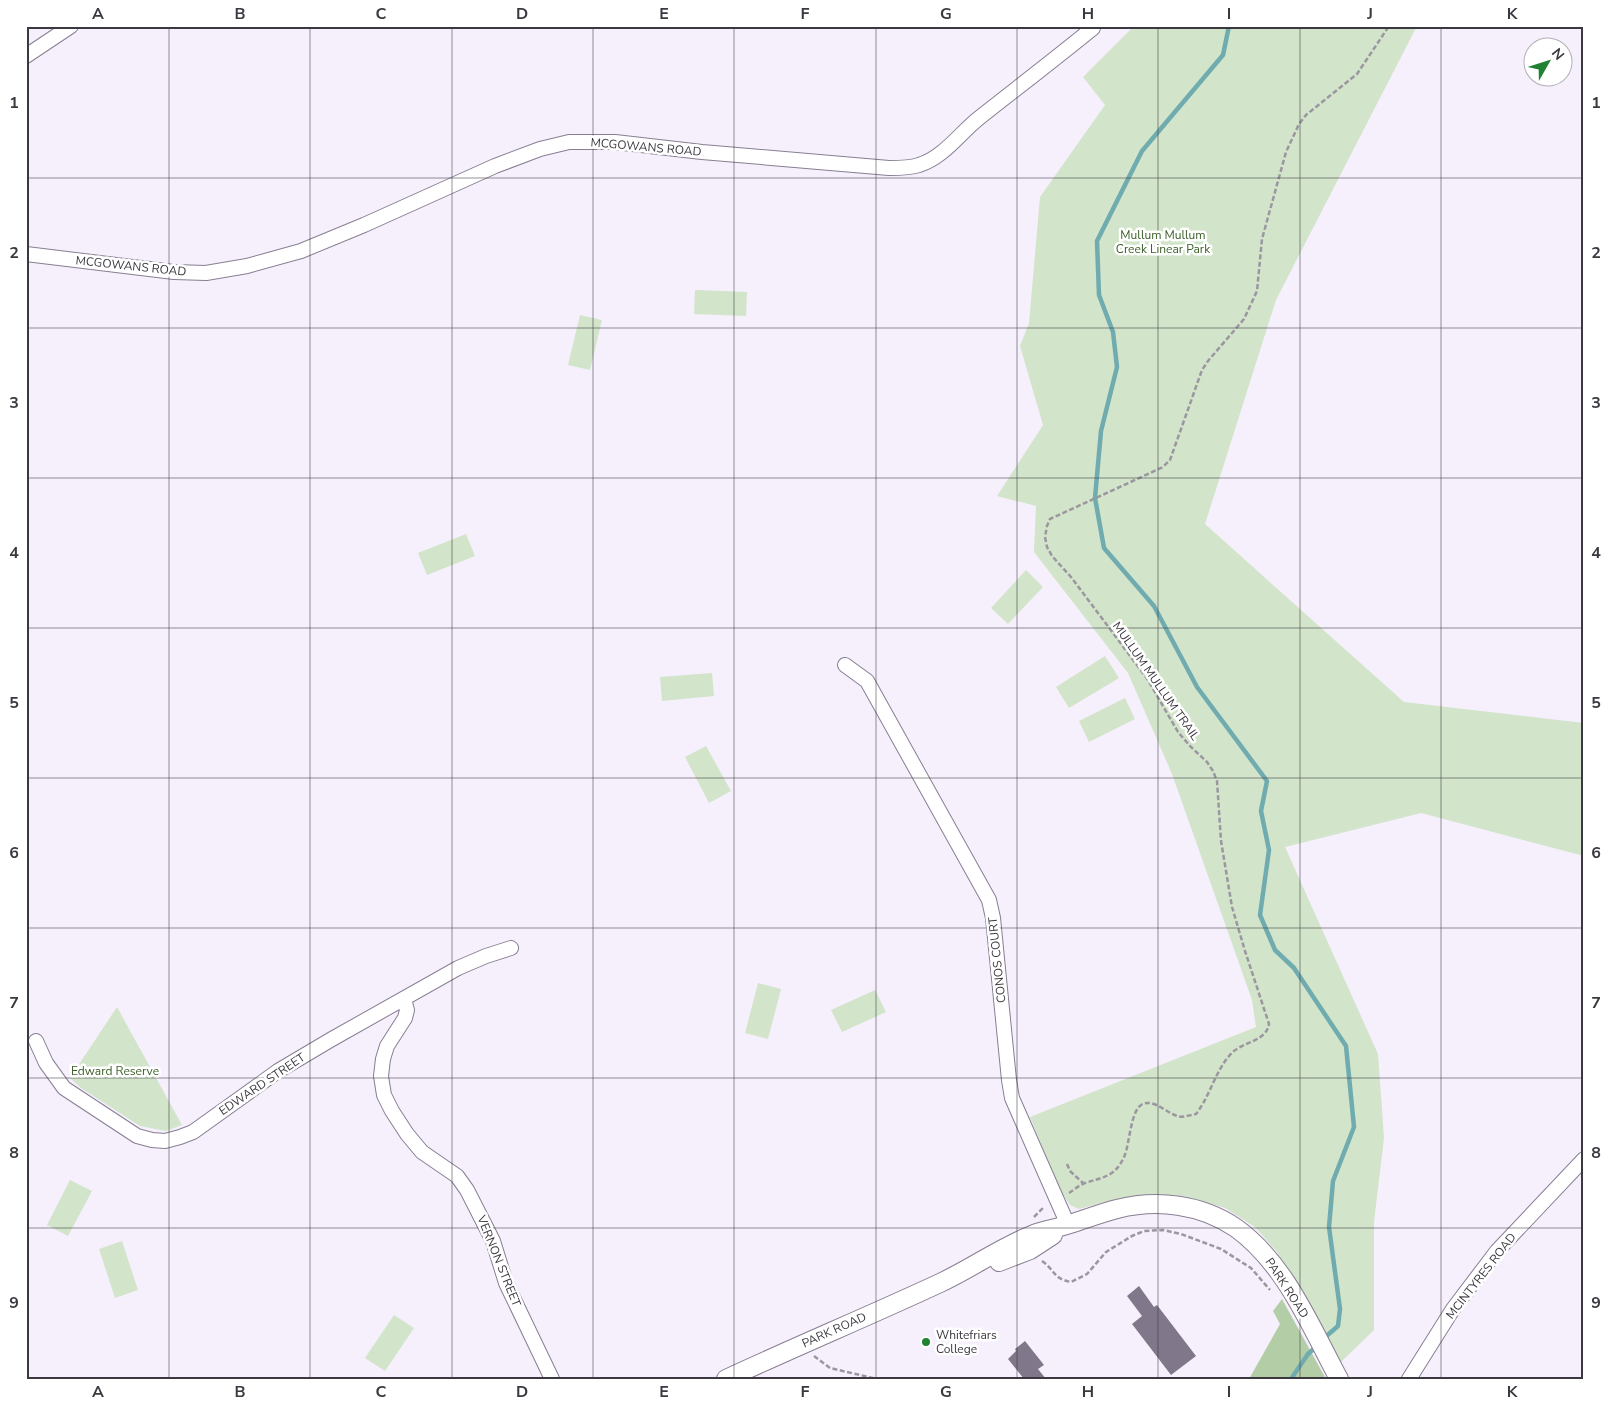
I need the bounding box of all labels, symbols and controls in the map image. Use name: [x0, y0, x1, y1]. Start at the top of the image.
text: A: [92, 3, 104, 25]
text: B: [234, 3, 246, 25]
text: C: [376, 3, 387, 25]
text: D: [516, 3, 528, 25]
text: E: [659, 3, 669, 25]
text: F: [801, 3, 810, 25]
text: G: [940, 3, 952, 25]
text: H: [1082, 3, 1094, 25]
text: I: [1227, 3, 1231, 25]
text: J: [1366, 3, 1373, 25]
text: K: [1507, 3, 1519, 25]
north arrow: [1522, 38, 1572, 88]
text: N: [1547, 44, 1568, 64]
text: 1: [9, 92, 19, 114]
text: 1: [1591, 92, 1601, 114]
street label: MCGOWANS ROAD: [590, 134, 702, 160]
park label: Mullum Mullum Creek Linear Park: [1116, 227, 1211, 257]
text: 2: [9, 242, 19, 264]
text: 2: [1591, 242, 1601, 264]
street label: MCGOWANS ROAD: [75, 252, 187, 280]
text: 3: [9, 392, 19, 414]
text: 3: [1591, 392, 1601, 414]
text: 4: [9, 542, 19, 564]
text: 4: [1591, 542, 1601, 564]
street label: MULLUM MULLUM TRAIL: [1109, 619, 1203, 744]
text: 5: [9, 692, 19, 714]
text: 5: [1591, 692, 1601, 714]
text: 6: [9, 842, 19, 864]
text: 6: [1591, 842, 1601, 864]
street label: CONOS COURT: [984, 915, 1009, 1004]
text: 7: [9, 992, 19, 1014]
text: 7: [1591, 992, 1601, 1014]
street label: EDWARD STREET: [216, 1049, 309, 1119]
park label: Edward Reserve: [71, 1063, 159, 1079]
text: 8: [9, 1142, 19, 1164]
text: 8: [1591, 1142, 1601, 1164]
street label: VERNON STREET: [473, 1212, 525, 1310]
street label: MCINTYRES ROAD: [1442, 1230, 1520, 1322]
street label: PARK ROAD: [1262, 1255, 1312, 1321]
text: 9: [9, 1292, 19, 1314]
text: 9: [1591, 1292, 1601, 1314]
street label: PARK ROAD: [799, 1309, 869, 1351]
place label: Whitefriars College: [936, 1327, 997, 1357]
marker: Whitefriars College: [920, 1336, 932, 1348]
text: A: [92, 1381, 104, 1403]
text: B: [234, 1381, 246, 1403]
text: C: [376, 1381, 387, 1403]
text: D: [516, 1381, 528, 1403]
text: E: [659, 1381, 669, 1403]
text: F: [801, 1381, 810, 1403]
text: G: [940, 1381, 952, 1403]
text: H: [1082, 1381, 1094, 1403]
text: I: [1227, 1381, 1231, 1403]
text: J: [1366, 1381, 1373, 1403]
text: K: [1507, 1381, 1519, 1403]

